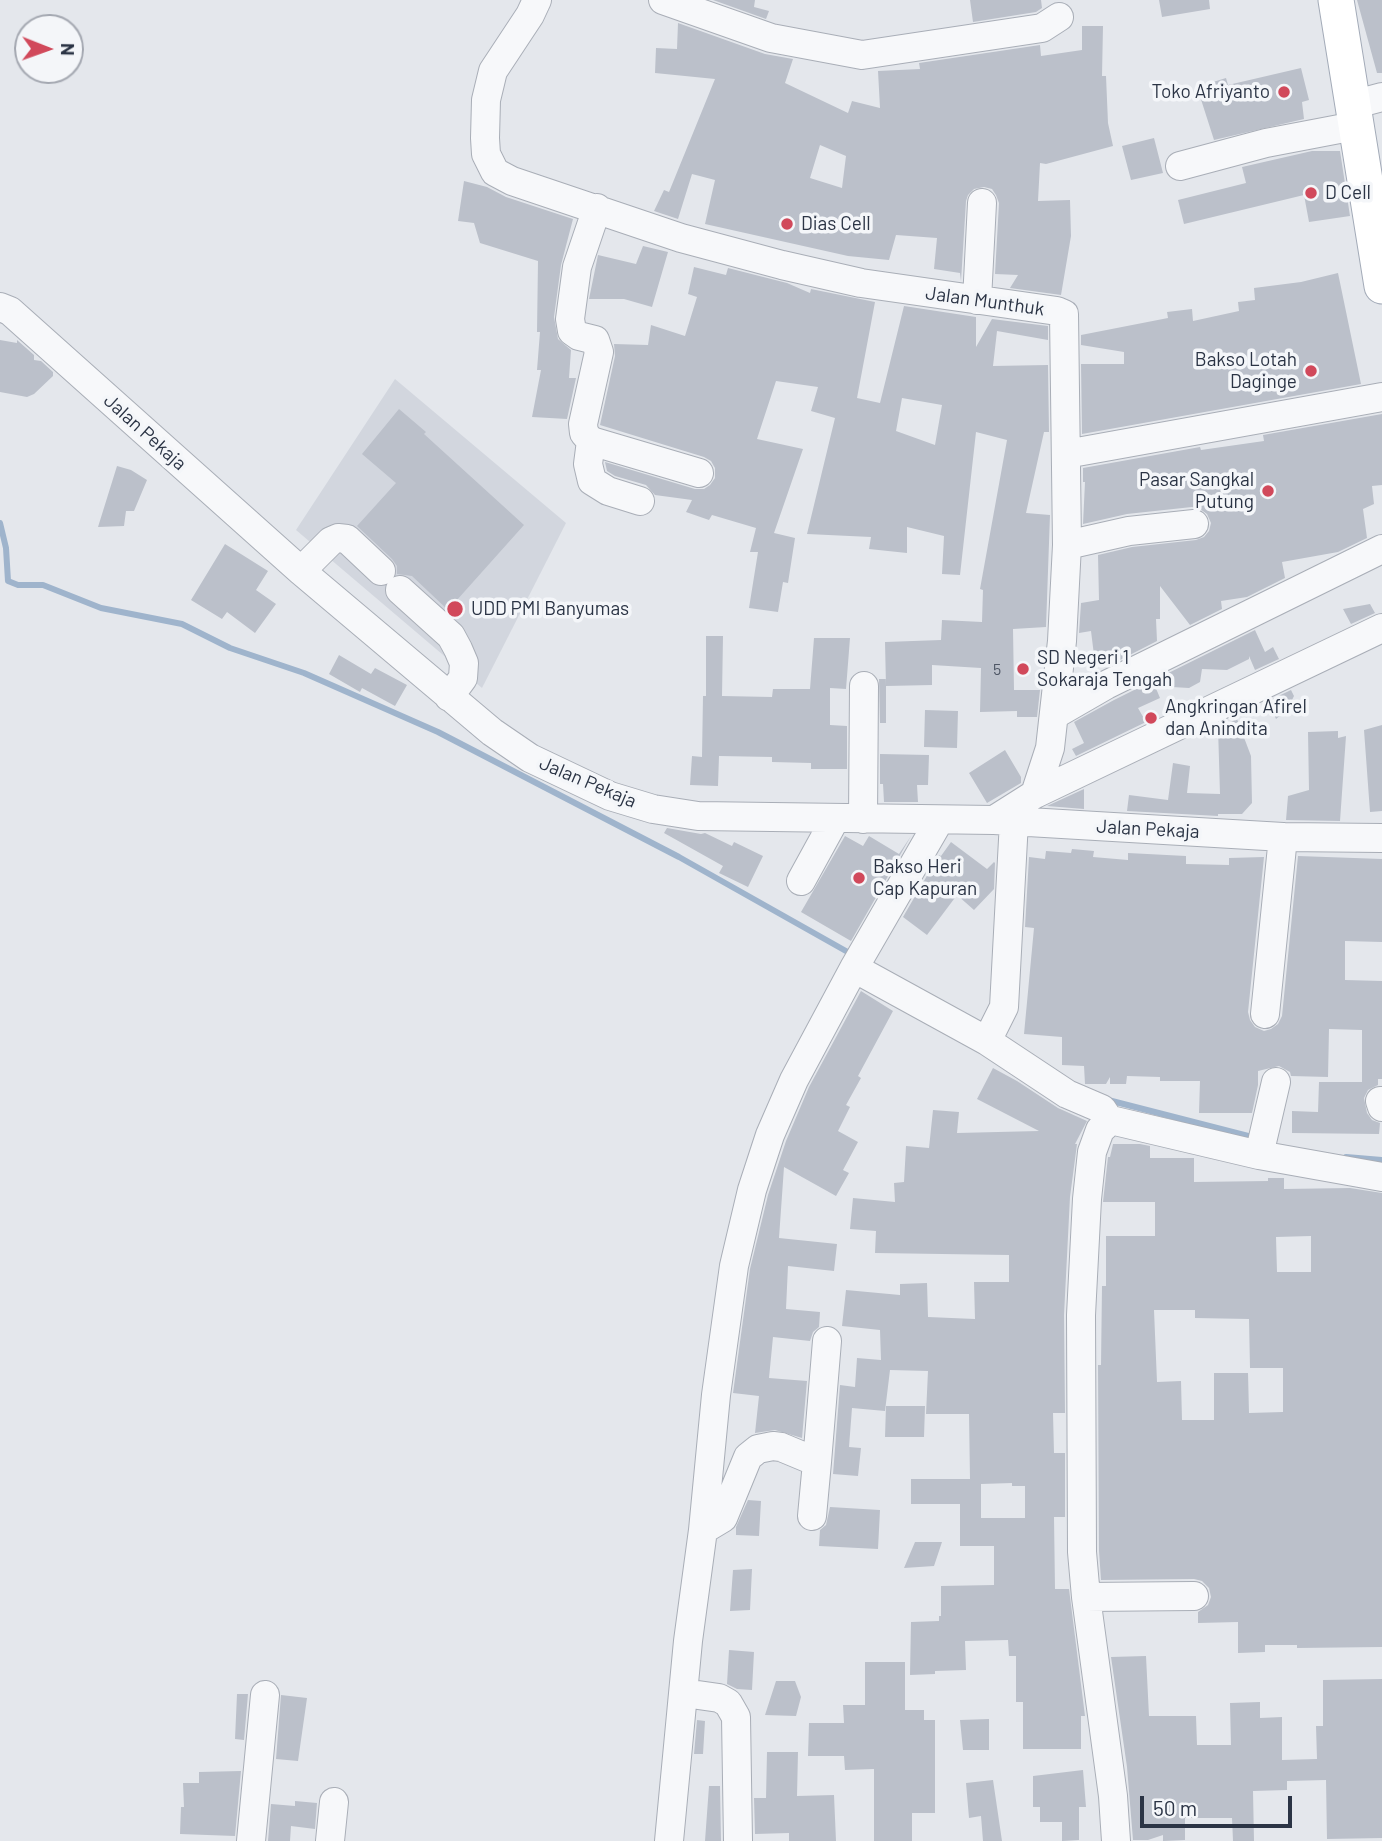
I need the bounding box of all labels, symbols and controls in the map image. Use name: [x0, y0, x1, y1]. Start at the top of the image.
north arrow: [14, 14, 84, 84]
text: N: [57, 43, 80, 56]
place label: Toko Afriyanto: [1152, 81, 1270, 103]
marker: Toko Afriyanto: [1276, 84, 1292, 100]
place label: D Cell: [1325, 182, 1371, 204]
marker: D Cell: [1303, 185, 1319, 201]
place label: Dias Cell: [801, 213, 871, 235]
marker: Dias Cell: [779, 216, 795, 232]
street label: Jalan Munthuk: [924, 281, 1046, 321]
place label: Bakso Lotah Daginge: [1195, 349, 1297, 393]
marker: Bakso Lotah Daginge: [1303, 363, 1319, 379]
street label: Jalan Pekaja: [99, 389, 191, 475]
place label: Pasar Sangkal Putung: [1139, 469, 1254, 513]
marker: Pasar Sangkal Putung: [1260, 483, 1276, 499]
place label: UDD PMI Banyumas: [471, 598, 629, 620]
marker: UDD PMI Banyumas: [445, 599, 465, 619]
place label: SD Negeri 1 Sokaraja Tengah: [1037, 647, 1172, 691]
house number: 5: [993, 660, 1001, 680]
marker: SD Negeri 1 Sokaraja Tengah: [1015, 661, 1031, 677]
place label: Angkringan Afirel dan Anindita: [1165, 696, 1307, 740]
marker: Angkringan Afirel dan Anindita: [1143, 710, 1159, 726]
street label: Jalan Pekaja: [536, 751, 640, 813]
street label: Jalan Pekaja: [1096, 815, 1200, 843]
place label: Bakso Heri Cap Kapuran: [873, 856, 977, 900]
marker: Bakso Heri Cap Kapuran: [851, 870, 867, 886]
scale bar: [1144, 1782, 1296, 1826]
text: 50 m: [1153, 1795, 1197, 1820]

